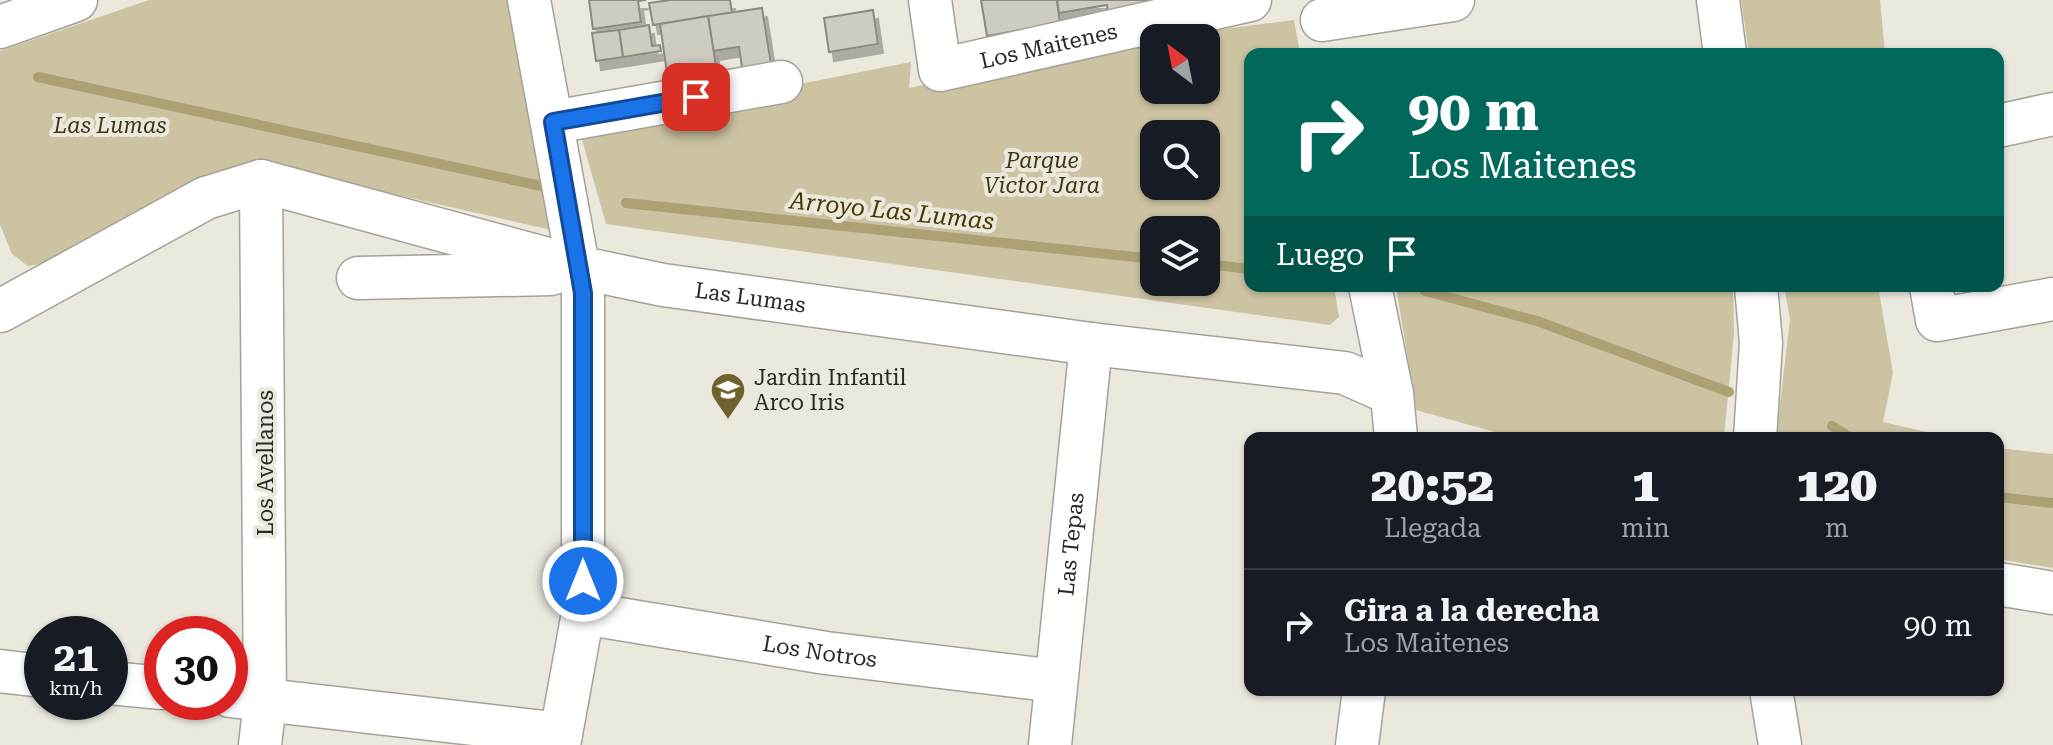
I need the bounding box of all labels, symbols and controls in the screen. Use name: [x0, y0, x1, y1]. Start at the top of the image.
street label: Los Maitenes: [978, 18, 1119, 73]
north arrow: [1140, 24, 1220, 104]
map controls: [1140, 24, 1220, 296]
pin: [662, 63, 730, 131]
icon: arrive: [674, 75, 718, 119]
text: 90 m: [1408, 78, 1539, 144]
icon: right: [1276, 80, 1380, 184]
park label: Las Lumas: [52, 113, 167, 138]
button: search: [1140, 120, 1220, 200]
text: Los Maitenes: [1408, 145, 1637, 187]
park label: Parque Victor Jara: [984, 148, 1100, 198]
water label: Arroyo Las Lumas: [787, 186, 995, 236]
button: layers: [1140, 216, 1220, 296]
icon: arrive: [1380, 232, 1424, 276]
text: Luego: [1276, 237, 1364, 272]
street label: Las Lumas: [693, 277, 807, 317]
place label: Jardin Infantil Arco Iris: [754, 365, 907, 415]
school or university icon: Jardin Infantil Arco Iris: [709, 371, 747, 421]
street label: Los Avellanos: [253, 390, 278, 536]
text: 20:52: [1371, 457, 1494, 513]
text: 1: [1632, 457, 1659, 513]
text: 120: [1797, 457, 1877, 513]
street label: Las Tepas: [1053, 491, 1088, 597]
text: Llegada: [1384, 513, 1481, 543]
text: min: [1621, 513, 1670, 543]
text: m: [1825, 513, 1849, 543]
position arrow: [541, 539, 625, 623]
text: Gira a la derecha: [1344, 593, 1599, 628]
icon: right: [1276, 603, 1320, 647]
text: 90 m: [1903, 608, 1972, 643]
speed limit sign: 30: [144, 616, 248, 720]
text: Los Maitenes: [1344, 628, 1509, 658]
street label: Los Notros: [761, 630, 878, 672]
text: 21: [54, 634, 98, 681]
text: km/h: [49, 676, 103, 700]

